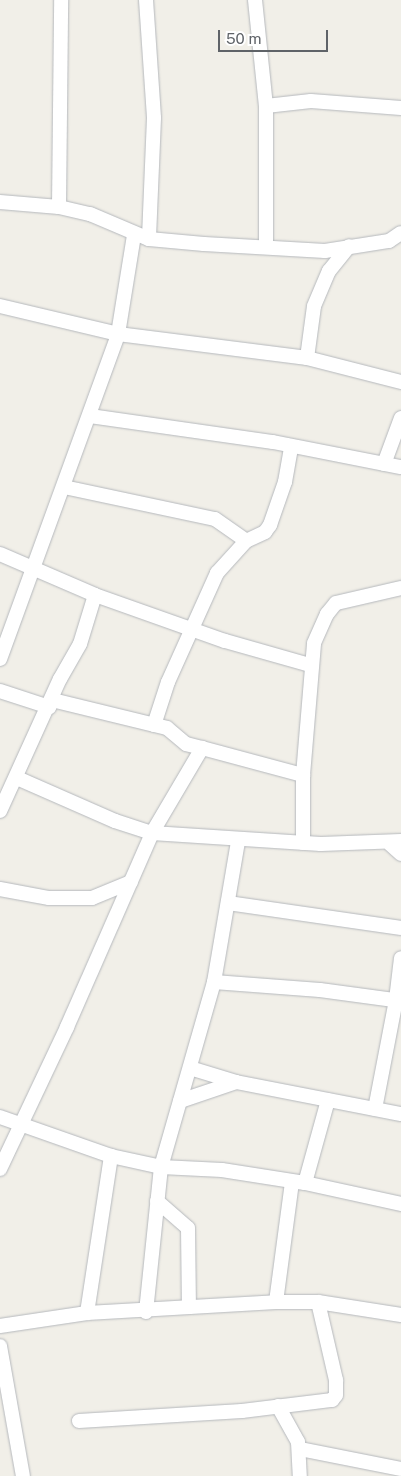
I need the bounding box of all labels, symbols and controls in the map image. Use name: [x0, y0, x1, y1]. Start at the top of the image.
scale bar: [221, 20, 331, 52]
text: 50 m: [226, 30, 261, 47]

